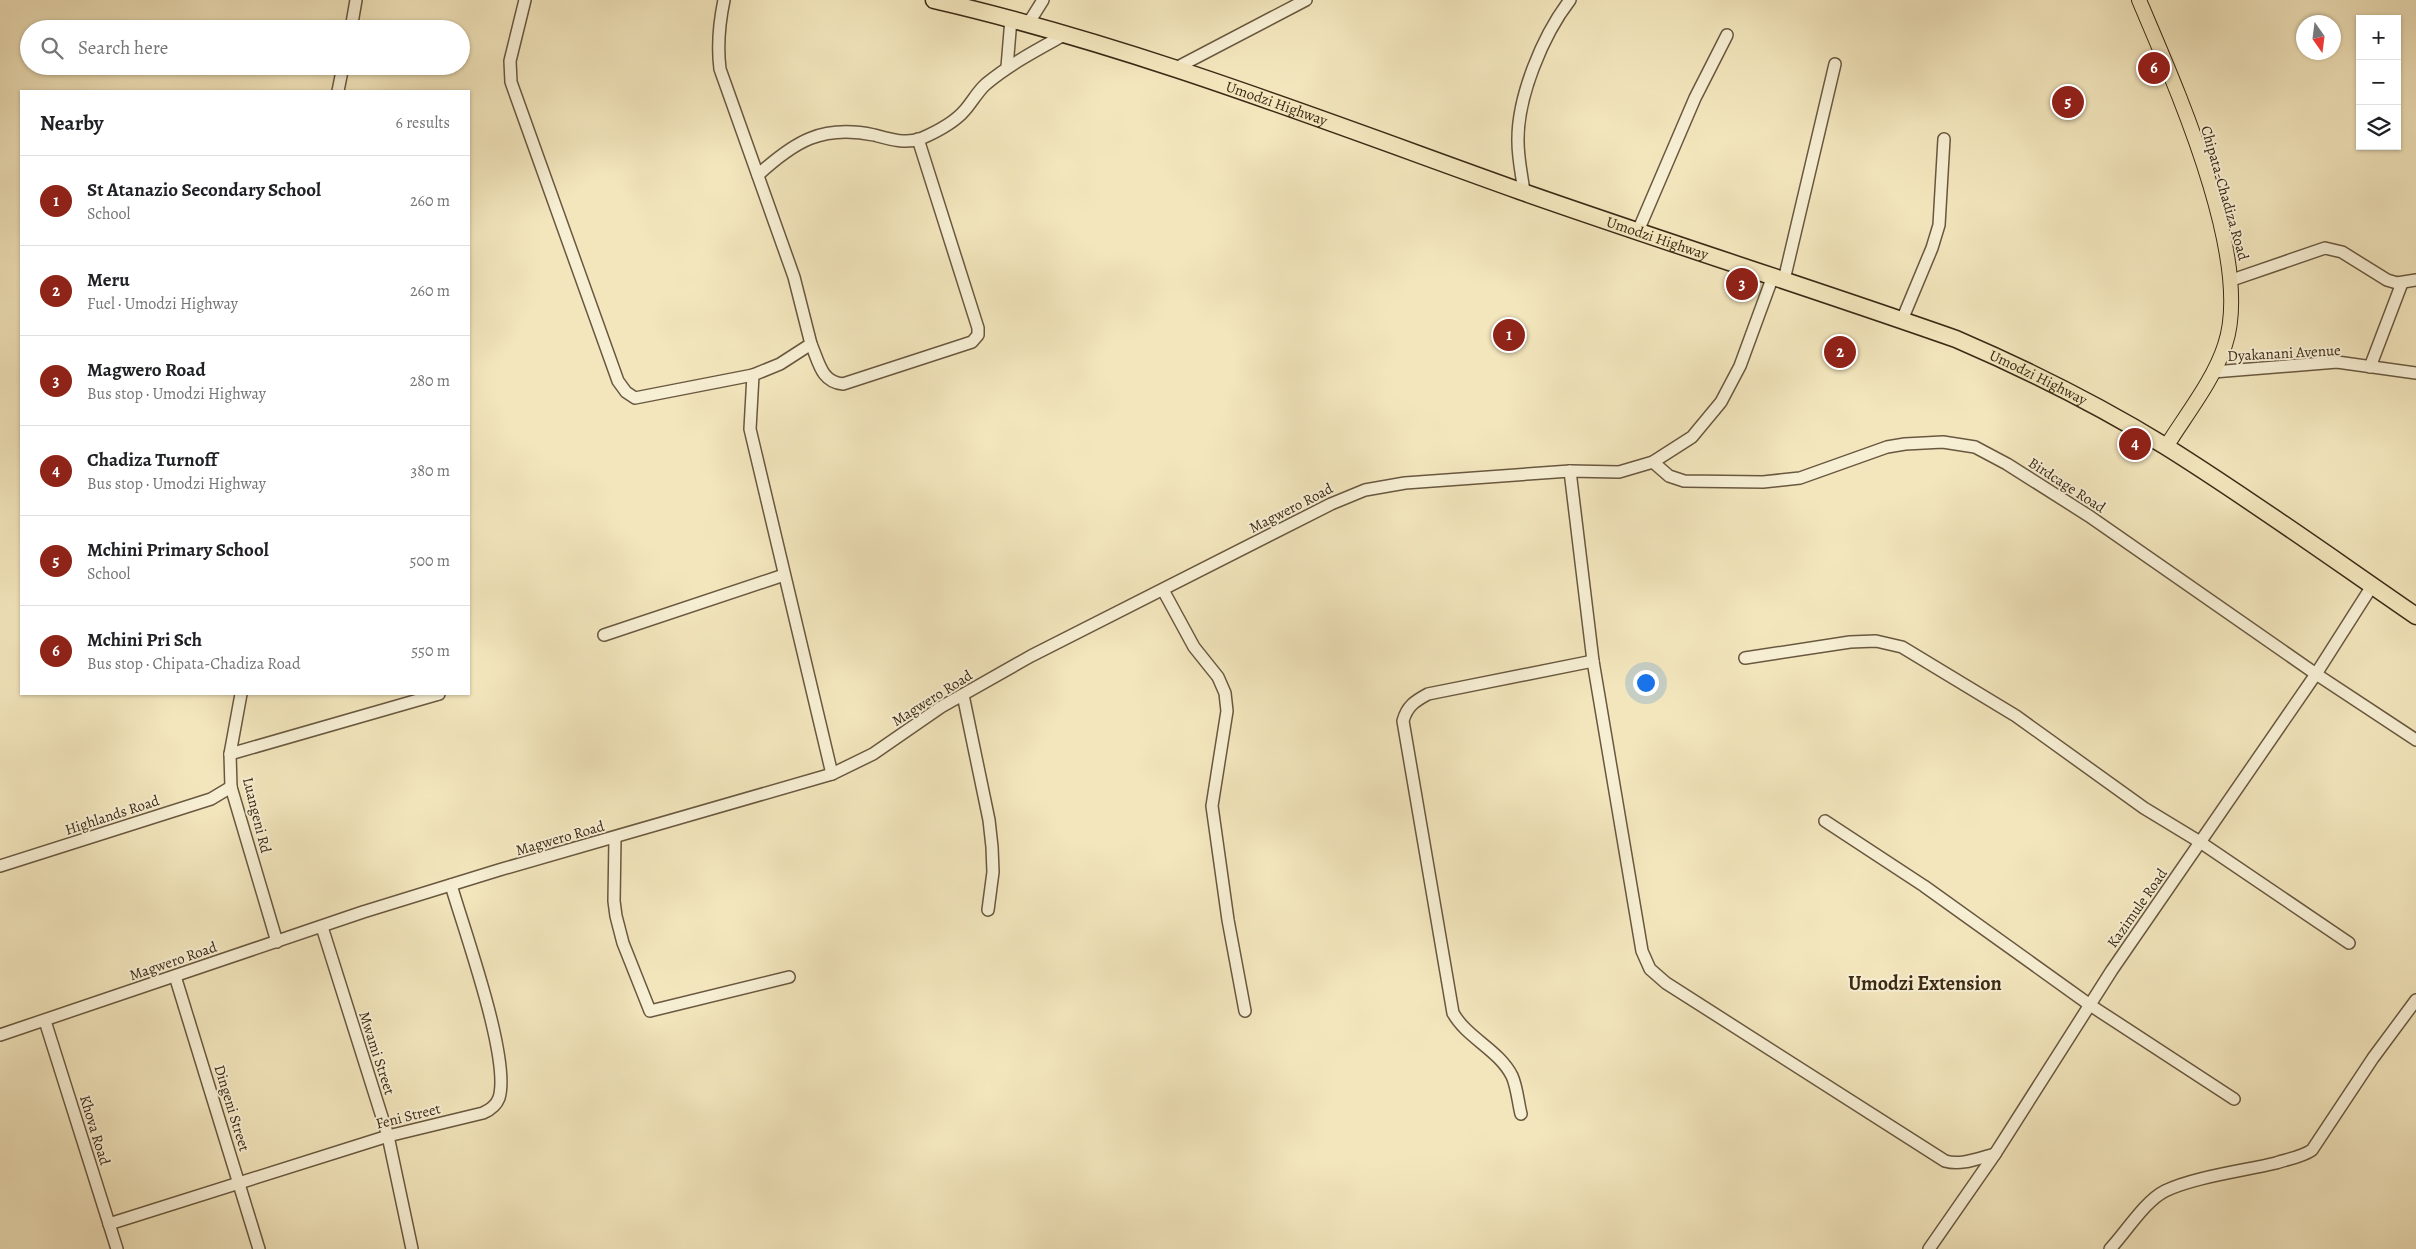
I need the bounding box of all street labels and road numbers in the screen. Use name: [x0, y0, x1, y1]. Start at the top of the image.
street label: Umodzi Highway: [1223, 76, 1330, 131]
street label: Chipata-Chadiza Road: [2196, 123, 2254, 263]
street label: Umodzi Highway: [1604, 212, 1711, 265]
street label: Dyakanani Avenue: [2227, 340, 2342, 366]
street label: Umodzi Highway: [1986, 345, 2091, 410]
street label: Birdcage Road: [2025, 453, 2110, 518]
street label: Magwero Road: [1246, 478, 1337, 538]
street label: Magwero Road: [888, 665, 977, 731]
street label: Luangeni Rd: [238, 775, 276, 856]
street label: Highlands Road: [62, 790, 163, 840]
street label: Magwero Road: [513, 816, 608, 860]
street label: Kazimule Road: [2102, 864, 2172, 952]
street label: Magwero Road: [127, 936, 220, 985]
street label: Mwami Street: [354, 1009, 400, 1097]
street label: Dingeni Street: [209, 1062, 255, 1154]
street label: Khova Road: [75, 1093, 115, 1168]
street label: Feni Street: [374, 1098, 443, 1134]

